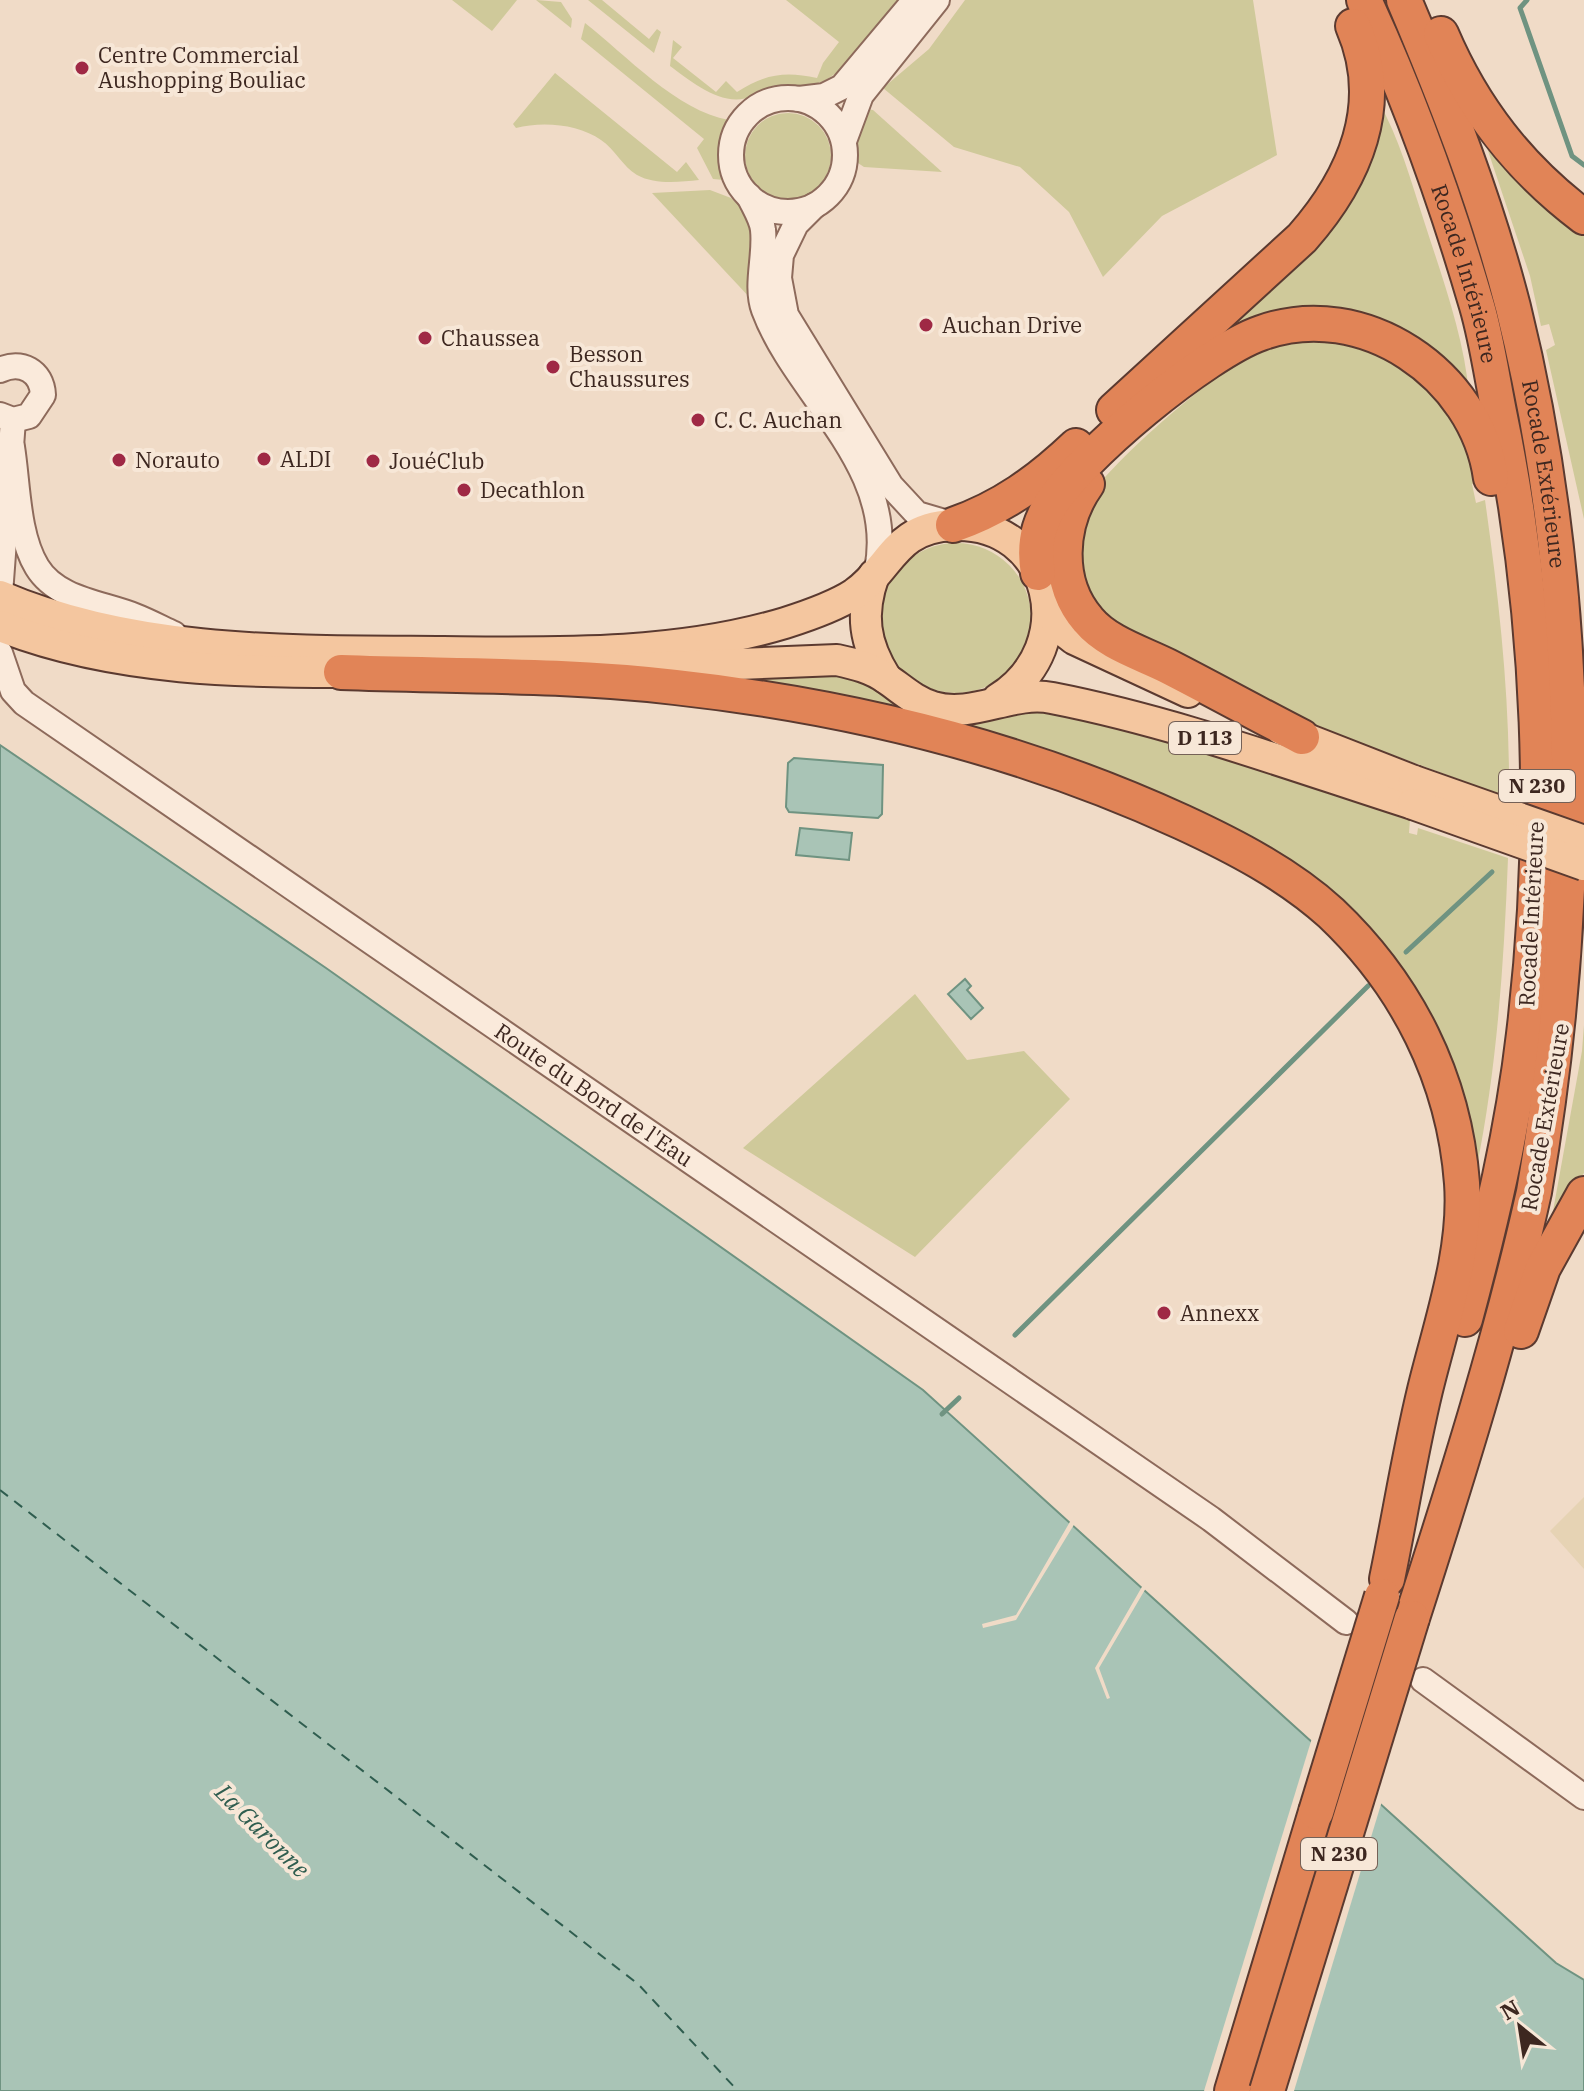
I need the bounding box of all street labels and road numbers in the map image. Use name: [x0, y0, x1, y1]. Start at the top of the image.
street label: Rocade Intérieure: [1425, 180, 1505, 365]
street label: Rocade Extérieure: [1516, 377, 1573, 570]
road number: D 113: [1169, 722, 1241, 754]
road number: N 230: [1499, 770, 1575, 802]
street label: Rocade Intérieure: [1511, 821, 1550, 1007]
street label: Route du Bord de l'Eau: [489, 1016, 699, 1173]
street label: Rocade Extérieure: [1514, 1021, 1575, 1213]
road number: N 230: [1301, 1838, 1377, 1870]

